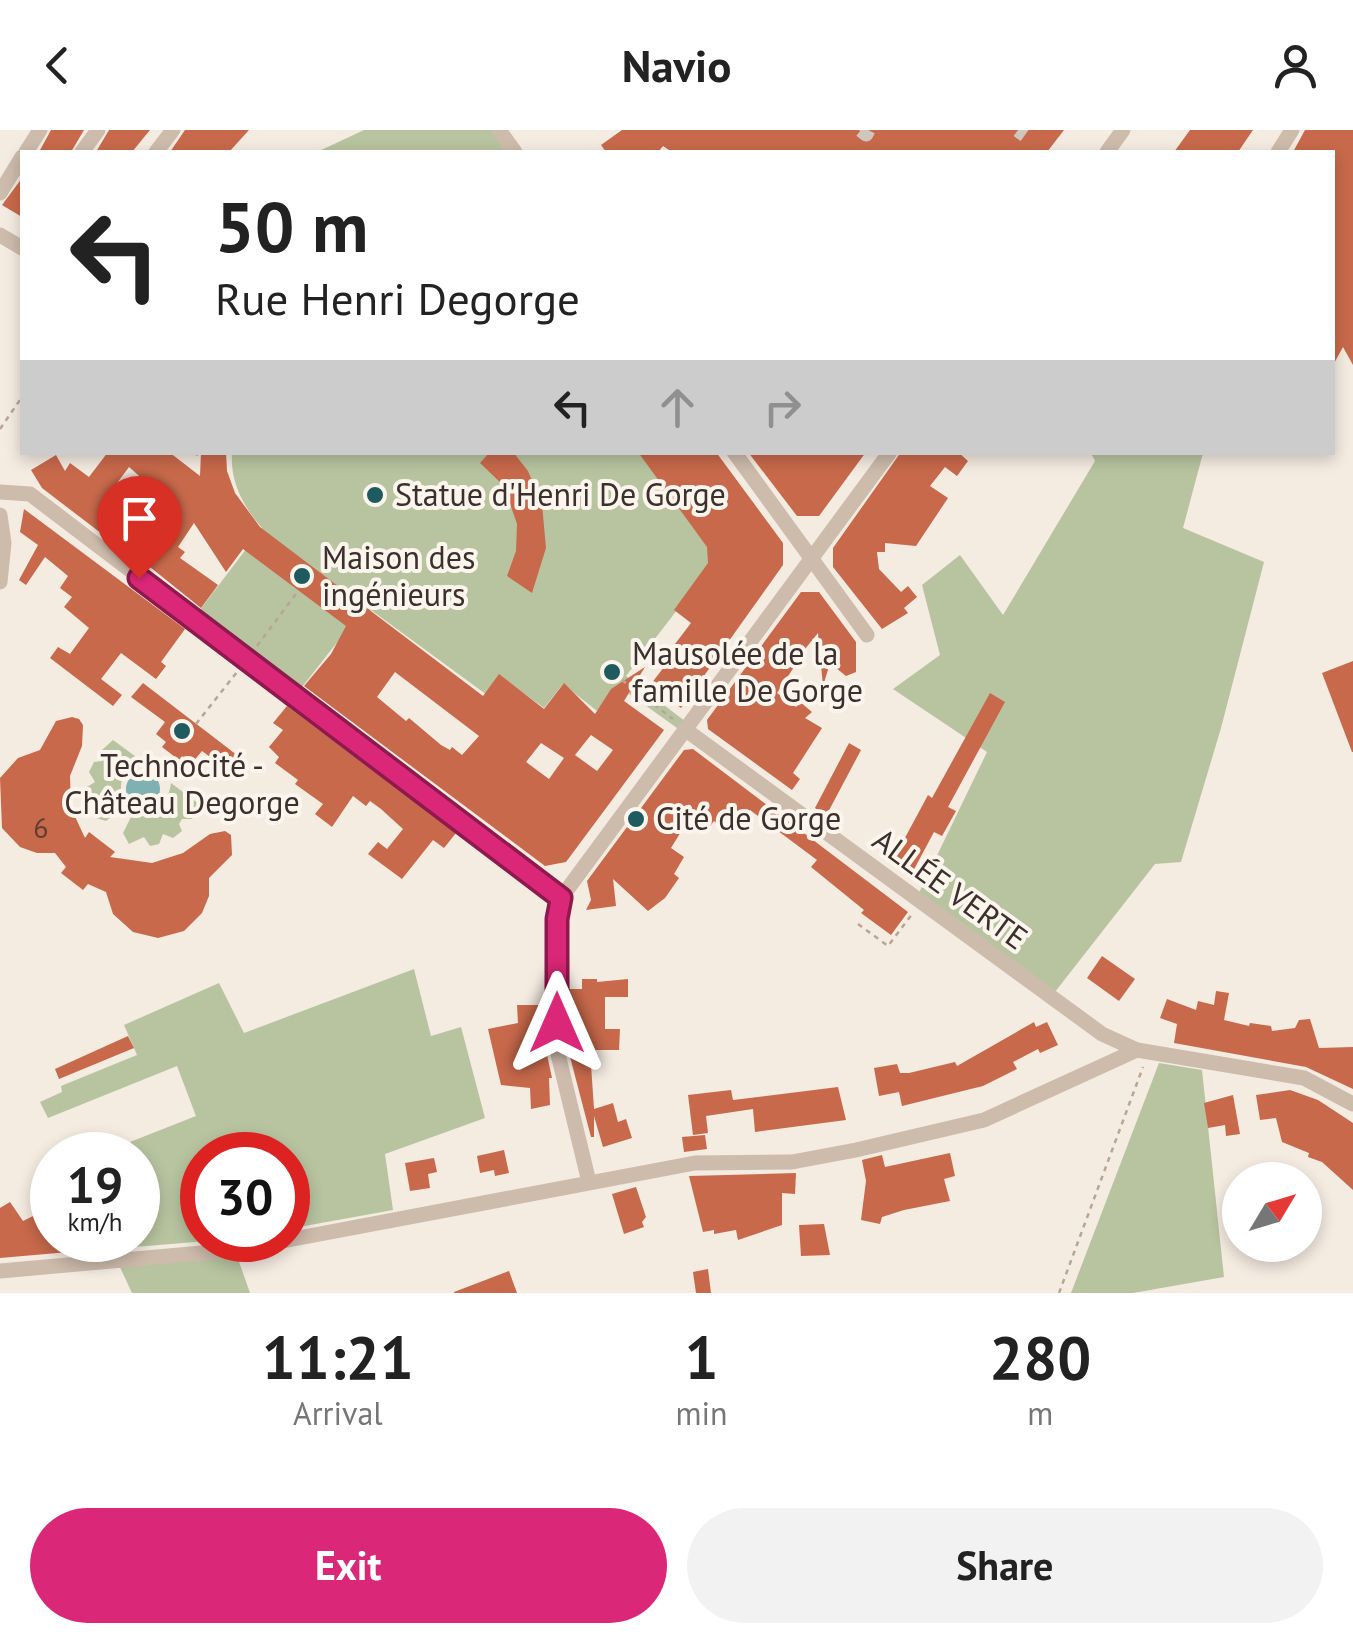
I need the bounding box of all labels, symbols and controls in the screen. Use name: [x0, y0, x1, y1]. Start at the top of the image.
text: Navio: [622, 36, 731, 94]
icon: back: [30, 38, 85, 93]
icon: person: [1268, 38, 1323, 93]
text: 50 m: [215, 181, 368, 271]
icon: left: [50, 190, 180, 320]
text: Rue Henri Degorge: [215, 269, 580, 327]
icon: left: [545, 380, 600, 435]
icon: ahead: [650, 380, 705, 435]
icon: right: [755, 380, 810, 435]
place label: Statue d'Henri De Gorge: [395, 473, 726, 515]
pin: [97, 476, 182, 579]
marker: Statue d'Henri De Gorge: [364, 484, 386, 506]
icon: arrive: [112, 491, 167, 546]
place label: Maison des ingénieurs: [322, 536, 475, 615]
marker: Maison des ingénieurs: [291, 565, 313, 587]
place label: Mausolée de la famille De Gorge: [632, 632, 863, 711]
marker: Mausolée de la famille De Gorge: [601, 661, 623, 683]
marker: Technocité - Château Degorge: [171, 720, 193, 742]
place label: Technocité - Château Degorge: [64, 744, 300, 823]
place label: Cité de Gorge: [656, 797, 841, 839]
marker: Cité de Gorge: [625, 808, 647, 830]
house number: 6: [33, 809, 49, 846]
street label: ALLÉE VERTE: [865, 818, 1036, 958]
position arrow: [505, 971, 609, 1075]
speed limit sign: 30: [180, 1132, 310, 1262]
text: 19: [67, 1152, 123, 1217]
north arrow: [1222, 1162, 1322, 1262]
map controls: [1222, 1162, 1322, 1262]
text: km/h: [68, 1206, 122, 1238]
text: 11:21: [262, 1318, 414, 1396]
text: 1: [685, 1318, 719, 1396]
text: 280: [989, 1318, 1091, 1396]
text: Arrival: [293, 1392, 383, 1434]
text: min: [676, 1392, 728, 1434]
text: m: [1027, 1392, 1053, 1434]
button: Exit: [30, 1508, 667, 1623]
button: Share: [687, 1508, 1323, 1623]

